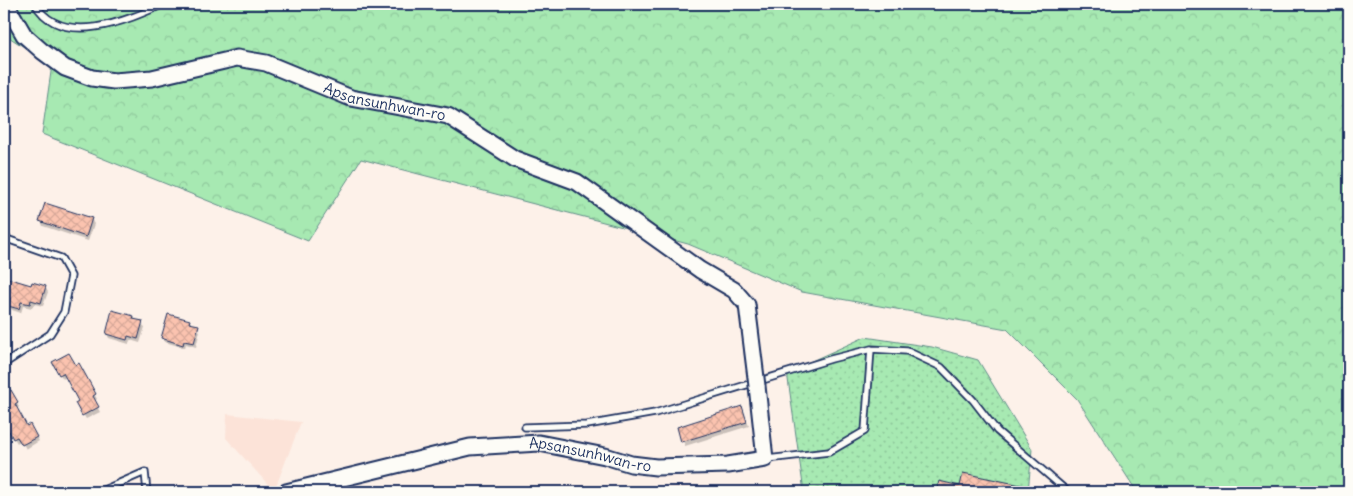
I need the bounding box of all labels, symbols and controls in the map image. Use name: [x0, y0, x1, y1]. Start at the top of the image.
street label: Apsansunhwan-ro: [321, 78, 447, 124]
street label: Apsansunhwan-ro: [528, 433, 652, 475]

